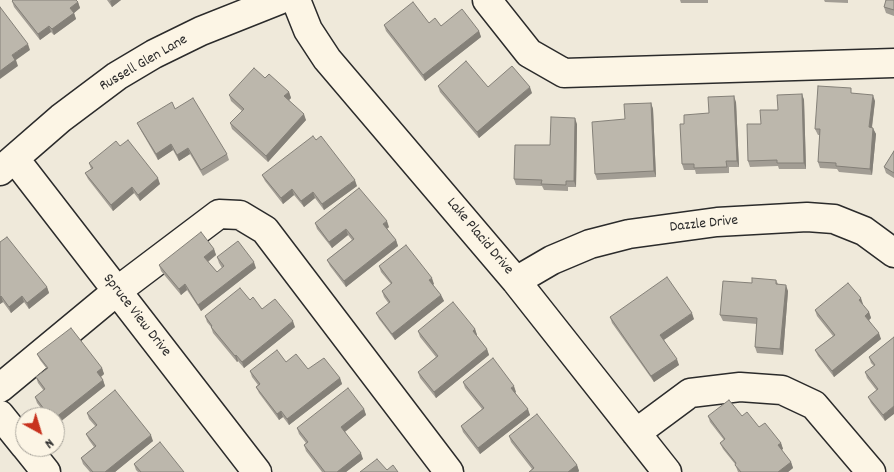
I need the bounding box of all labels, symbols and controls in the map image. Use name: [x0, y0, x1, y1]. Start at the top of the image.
street label: Russell Glen Lane: [97, 32, 191, 96]
street label: Lake Placid Drive: [442, 195, 516, 279]
street label: Dazzle Drive: [669, 212, 739, 238]
street label: Spruce View Drive: [98, 271, 174, 361]
north arrow: [15, 407, 65, 457]
text: N: [40, 433, 58, 453]

